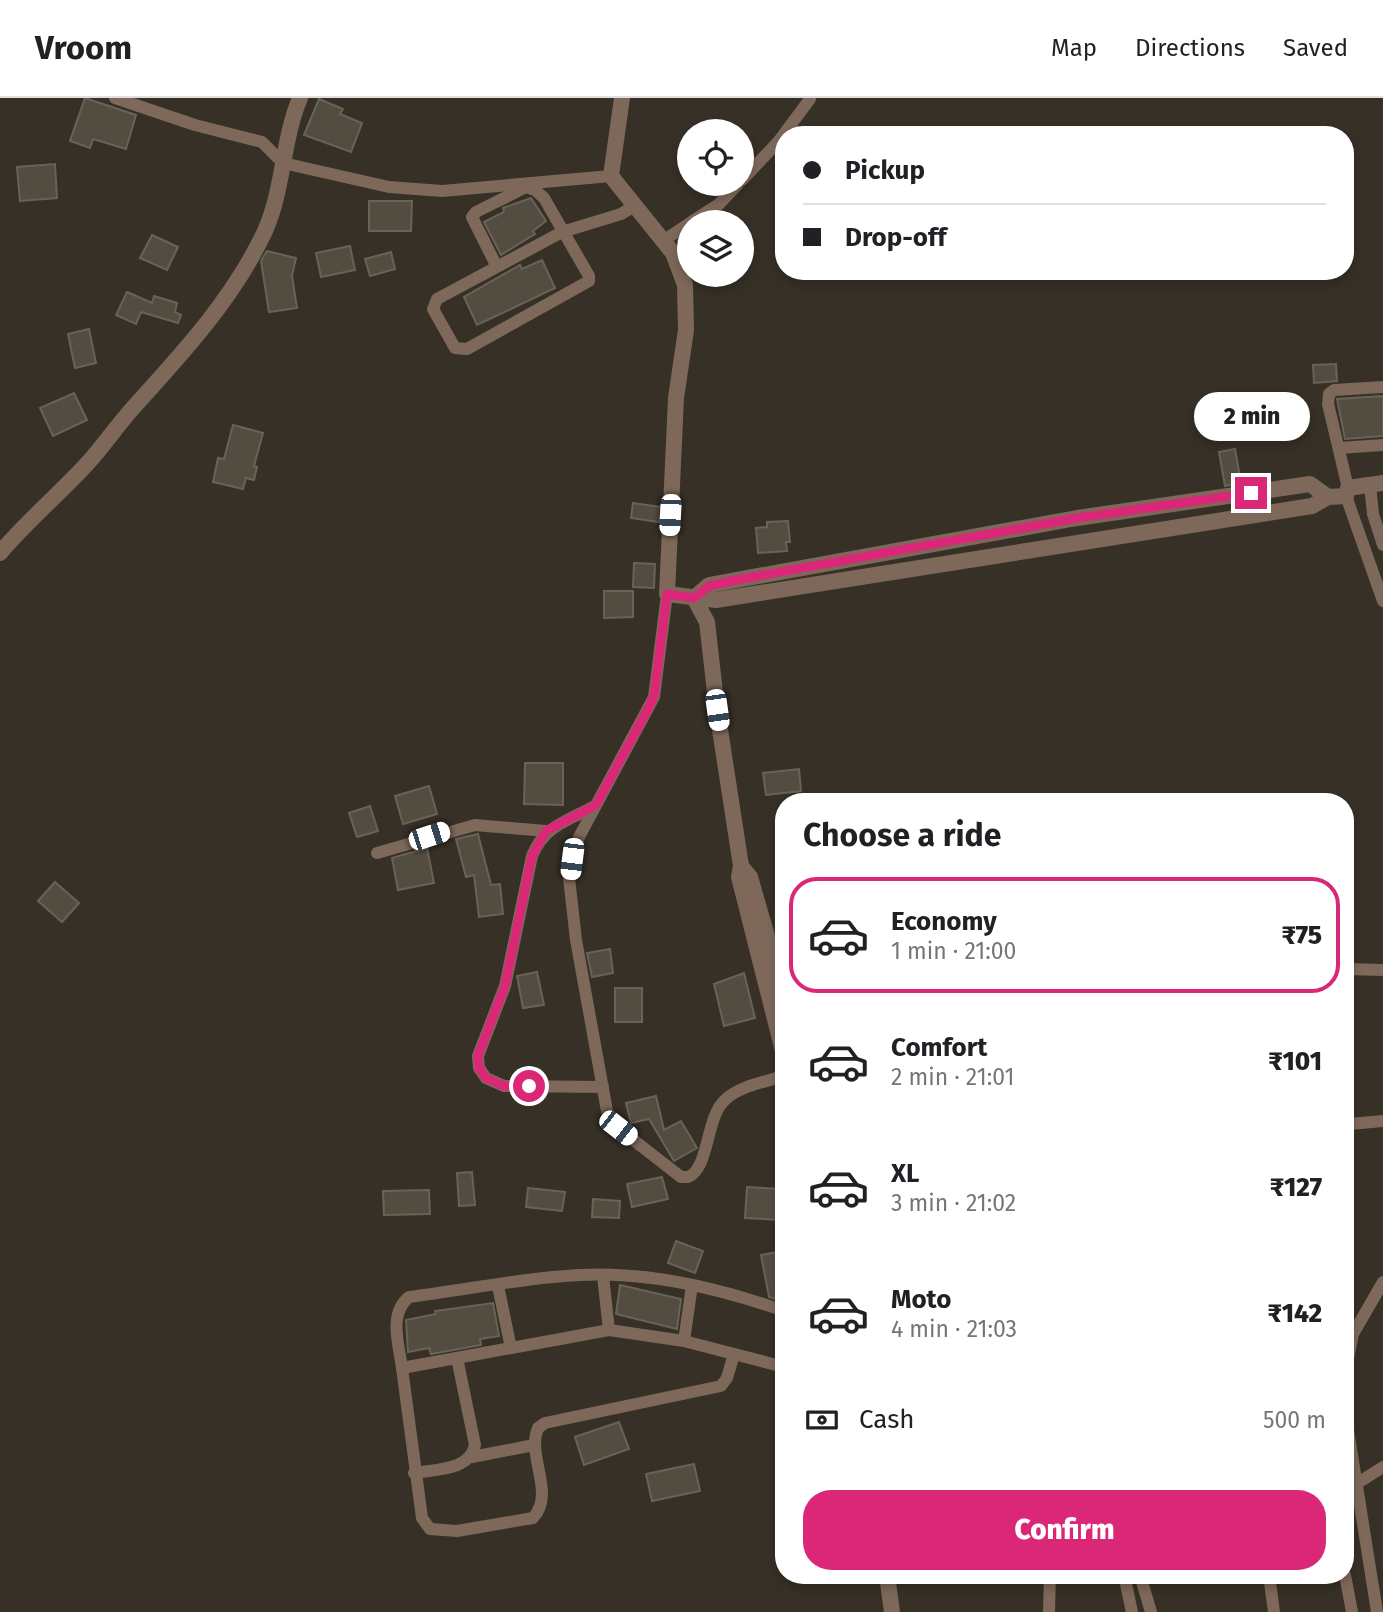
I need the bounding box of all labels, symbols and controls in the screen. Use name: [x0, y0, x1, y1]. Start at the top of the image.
text: Vroom: [35, 28, 132, 68]
text: Map: [1051, 34, 1097, 62]
text: Directions: [1135, 34, 1245, 62]
text: Saved: [1283, 34, 1348, 62]
map controls: [677, 119, 754, 287]
button: locate: [677, 119, 754, 196]
text: Pickup: [845, 155, 925, 186]
button: layers: [677, 210, 754, 287]
text: Drop-off: [845, 222, 947, 253]
callout: 2 min: [1193, 392, 1309, 440]
text: 2 min: [1224, 402, 1280, 430]
route end: [1235, 477, 1267, 509]
car: [659, 493, 682, 537]
car: [704, 688, 731, 732]
text: Choose a ride: [803, 816, 1001, 854]
car: [406, 820, 453, 852]
car: [560, 837, 585, 881]
icon: car: [807, 904, 870, 967]
text: Economy: [891, 906, 997, 937]
text: ₹75: [1282, 920, 1322, 951]
text: 1 min · 21:00: [891, 937, 1016, 965]
icon: car: [807, 1030, 870, 1093]
text: Comfort: [891, 1032, 987, 1063]
text: ₹101: [1268, 1046, 1322, 1077]
text: 2 min · 21:01: [891, 1063, 1014, 1091]
route start: [513, 1070, 545, 1102]
car: [595, 1107, 642, 1149]
icon: car: [807, 1156, 870, 1219]
text: XL: [891, 1158, 919, 1189]
text: ₹127: [1270, 1172, 1322, 1203]
text: 3 min · 21:02: [891, 1189, 1016, 1217]
icon: car: [807, 1282, 870, 1345]
text: Moto: [891, 1284, 951, 1315]
text: ₹142: [1268, 1298, 1322, 1329]
text: 4 min · 21:03: [891, 1315, 1017, 1343]
icon: cash: [803, 1401, 841, 1439]
text: Cash: [859, 1404, 915, 1435]
text: 500 m: [1263, 1406, 1326, 1434]
button: Confirm: [803, 1490, 1326, 1570]

